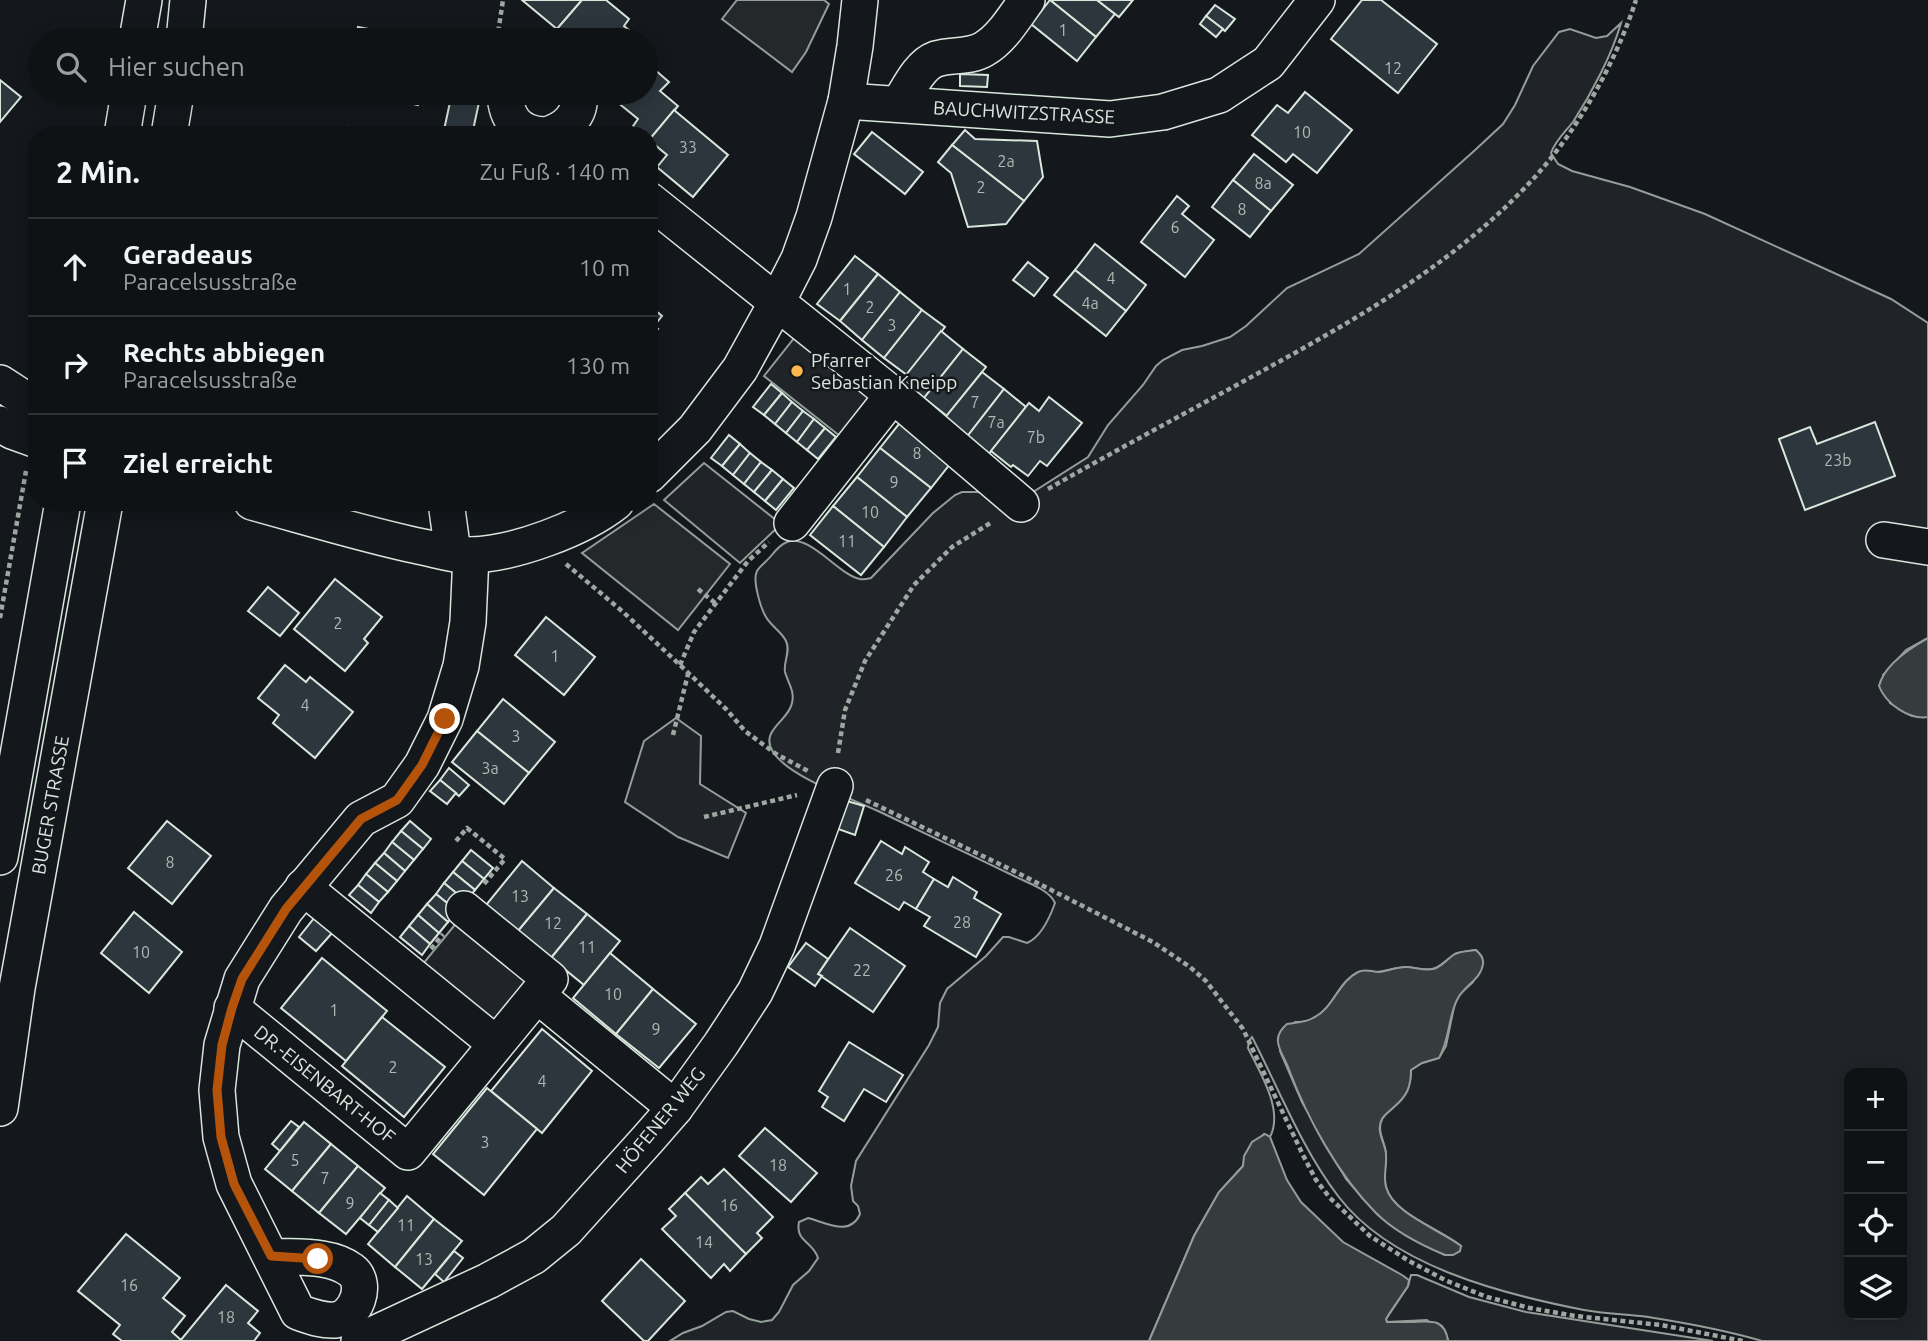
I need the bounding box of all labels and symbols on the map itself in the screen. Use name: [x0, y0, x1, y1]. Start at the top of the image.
house number: 1: [1058, 21, 1068, 39]
house number: 12: [1384, 59, 1402, 77]
street label: BAUCHWITZSTRASSE: [932, 96, 1116, 128]
house number: 10: [1293, 123, 1311, 141]
house number: 33: [679, 138, 697, 156]
house number: 2a: [997, 152, 1015, 170]
house number: 8a: [1254, 174, 1272, 192]
house number: 2: [976, 178, 986, 196]
house number: 8: [1237, 200, 1247, 218]
house number: 6: [1170, 218, 1180, 236]
house number: 4: [1106, 269, 1116, 287]
house number: 1: [842, 280, 852, 298]
house number: 4a: [1081, 294, 1099, 312]
house number: 2: [865, 298, 875, 316]
house number: 3: [887, 316, 897, 334]
place label: Pfarrer Sebastian Kneipp: [811, 349, 957, 393]
marker: Pfarrer Sebastian Kneipp: [789, 363, 805, 379]
house number: 7: [970, 393, 980, 411]
house number: 7a: [987, 413, 1005, 431]
house number: 7b: [1027, 428, 1045, 446]
house number: 8: [912, 444, 922, 462]
house number: 23b: [1824, 451, 1852, 469]
house number: 9: [889, 473, 899, 491]
house number: 10: [861, 503, 879, 521]
house number: 11: [838, 532, 856, 550]
house number: 2: [333, 614, 343, 632]
house number: 1: [550, 647, 560, 665]
house number: 4: [300, 696, 310, 714]
route end: [429, 703, 460, 734]
house number: 3: [511, 727, 521, 745]
street label: BUGER STRASSE: [27, 734, 73, 876]
house number: 3a: [481, 759, 499, 777]
house number: 8: [165, 853, 175, 871]
house number: 26: [885, 866, 903, 884]
house number: 13: [511, 887, 529, 905]
house number: 28: [953, 913, 971, 931]
house number: 12: [544, 914, 562, 932]
house number: 11: [578, 938, 596, 956]
house number: 10: [132, 943, 150, 961]
house number: 22: [853, 961, 871, 979]
house number: 10: [604, 985, 622, 1003]
house number: 1: [329, 1001, 339, 1019]
street label: DR.-EISENBART-HOF: [250, 1020, 400, 1148]
house number: 9: [651, 1020, 661, 1038]
house number: 2: [388, 1058, 398, 1076]
street label: HÖFENER WEG: [611, 1063, 709, 1177]
house number: 4: [537, 1072, 547, 1090]
house number: 3: [480, 1133, 490, 1151]
house number: 5: [290, 1151, 300, 1169]
house number: 18: [769, 1156, 787, 1174]
house number: 7: [320, 1169, 330, 1187]
house number: 9: [345, 1194, 355, 1212]
house number: 16: [720, 1196, 738, 1214]
house number: 11: [397, 1216, 415, 1234]
house number: 14: [695, 1233, 713, 1251]
route start: [302, 1243, 333, 1274]
house number: 13: [415, 1250, 433, 1268]
house number: 16: [120, 1276, 138, 1294]
house number: 18: [217, 1308, 235, 1326]

